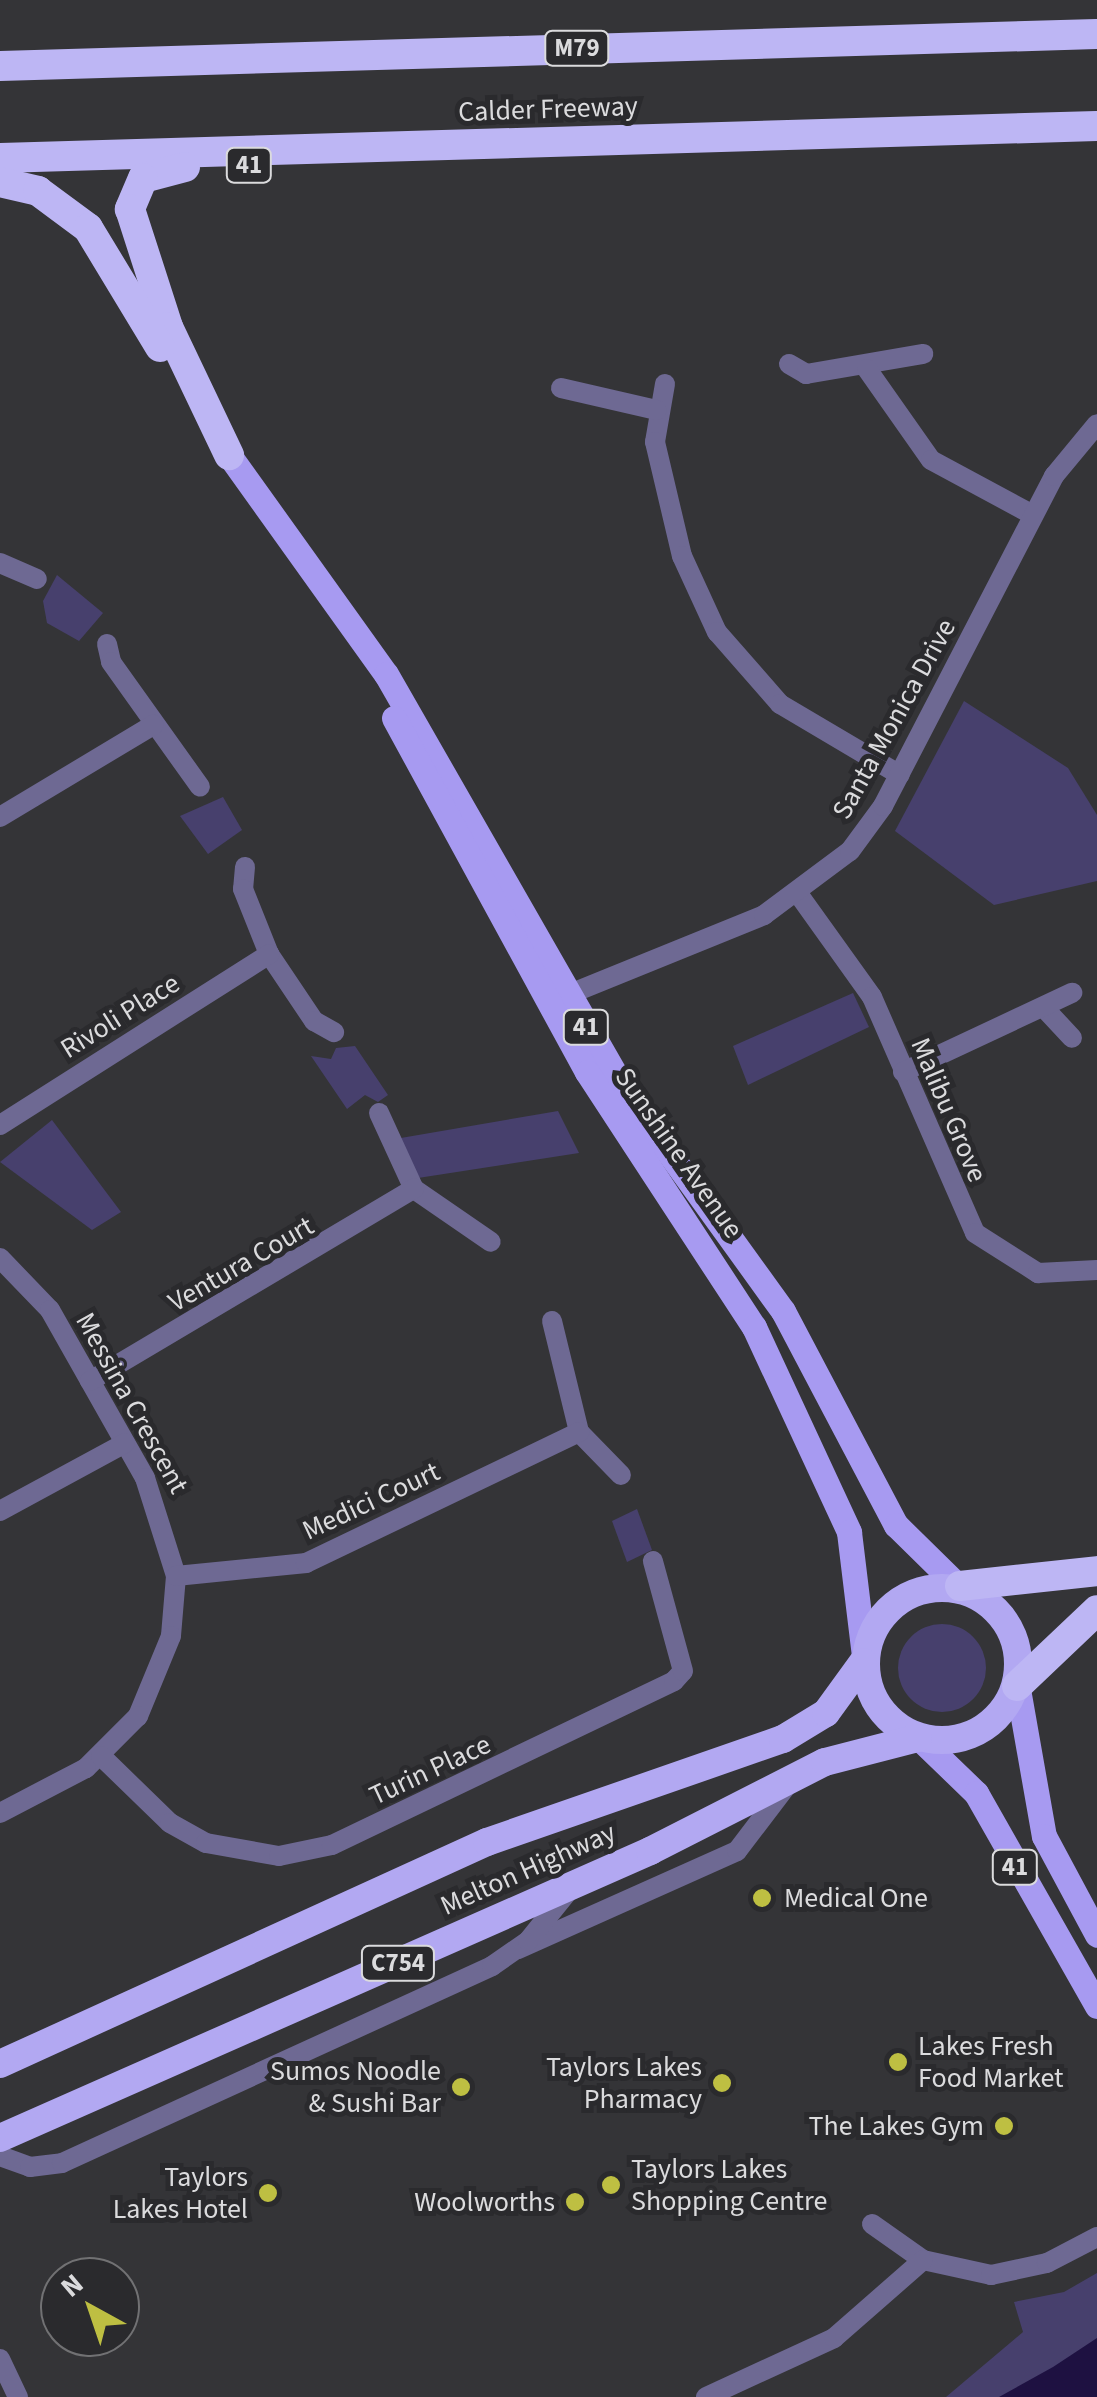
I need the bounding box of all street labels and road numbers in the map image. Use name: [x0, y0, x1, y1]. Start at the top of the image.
road number: M79: [542, 28, 612, 68]
street label: Calder Freeway: [458, 89, 638, 129]
road number: 41: [224, 145, 274, 185]
street label: Santa Monica Drive: [825, 613, 963, 825]
street label: Rivoli Place: [54, 966, 186, 1066]
road number: 41: [561, 1007, 611, 1047]
street label: Malibu Grove: [904, 1033, 994, 1187]
street label: Sunshine Avenue: [608, 1061, 750, 1245]
street label: Ventura Court: [162, 1209, 320, 1319]
street label: Messina Crescent: [68, 1307, 196, 1499]
street label: Medici Court: [297, 1455, 445, 1547]
street label: Turin Place: [364, 1727, 496, 1813]
street label: Melton Highway: [435, 1815, 621, 1923]
road number: 41: [990, 1847, 1040, 1887]
road number: C754: [360, 1943, 436, 1983]

